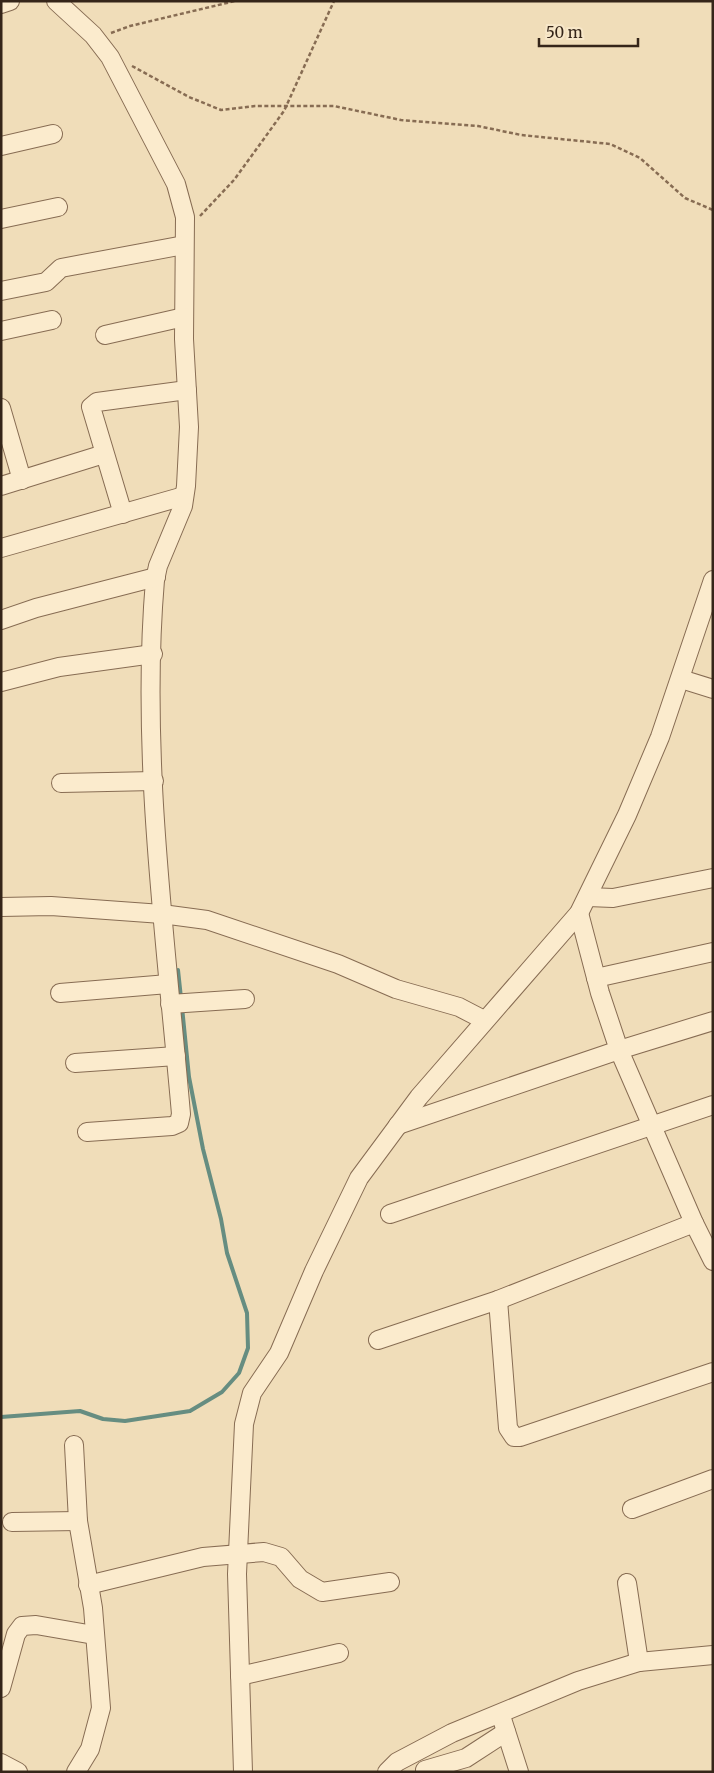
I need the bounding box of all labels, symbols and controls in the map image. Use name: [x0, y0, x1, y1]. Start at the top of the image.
scale bar: [539, 15, 638, 47]
text: 50 m: [546, 23, 583, 42]

